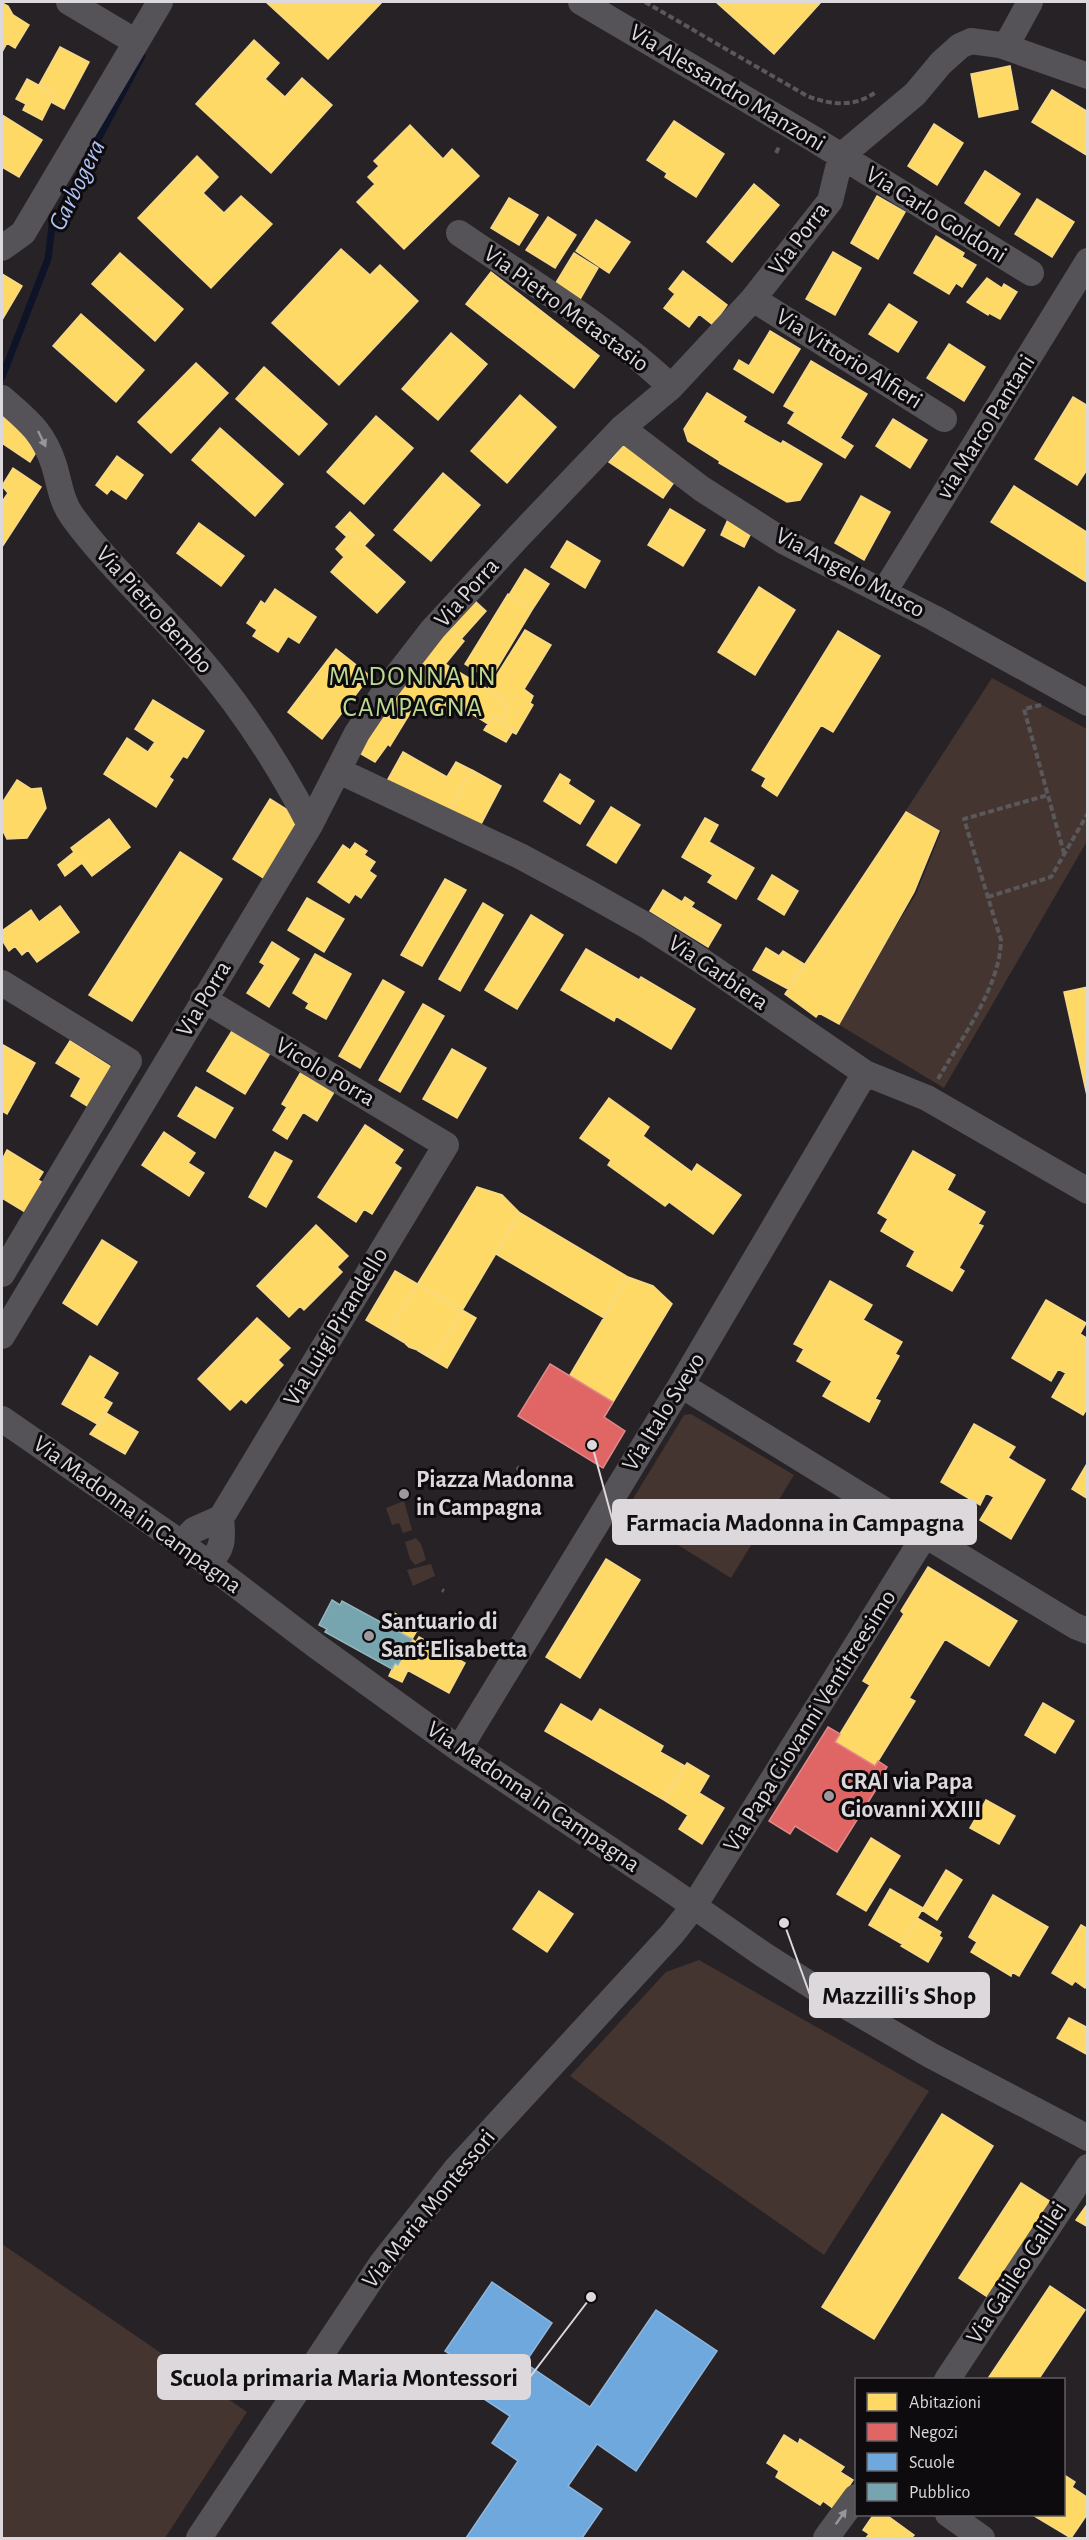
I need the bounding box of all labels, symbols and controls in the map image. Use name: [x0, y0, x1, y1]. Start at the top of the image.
street label: Via Alessandro Manzoni: [625, 20, 829, 156]
water label: Garbogera: [44, 135, 110, 235]
street label: Via Carlo Goldoni: [861, 162, 1011, 268]
street label: Via Porra: [764, 198, 834, 280]
street label: Via Pietro Metastasio: [479, 241, 653, 377]
street label: Via Vittorio Alfieri: [772, 304, 926, 414]
street label: via Marco Pantani: [932, 351, 1040, 503]
one-way arrow: [38, 431, 47, 448]
street label: Via Angelo Musco: [771, 524, 929, 622]
street label: Via Pietro Bembo: [91, 542, 217, 678]
street label: Via Porra: [430, 554, 504, 632]
district label: MADONNA IN CAMPAGNA: [328, 663, 498, 721]
street label: Via Garbiera: [664, 931, 772, 1015]
street label: Via Porra: [172, 957, 236, 1041]
street label: Vicolo Porra: [271, 1033, 379, 1111]
street label: Via Luigi Pirandello: [279, 1244, 393, 1410]
street label: Via Italo Svevo: [618, 1349, 710, 1475]
street label: Via Madonna in Campagna: [28, 1432, 246, 1598]
place label: Piazza Madonna in Campagna: [416, 1468, 574, 1520]
marker: Piazza Madonna in Campagna: [397, 1487, 411, 1501]
callout: Farmacia Madonna in Campagna: [613, 1500, 976, 1544]
text: Farmacia Madonna in Campagna: [626, 1510, 964, 1536]
street label: Via Papa Giovanni Ventitreesimo: [719, 1586, 901, 1856]
place label: Santuario di Sant'Elisabetta: [381, 1610, 527, 1662]
marker: Santuario di Sant'Elisabetta: [362, 1629, 376, 1643]
street label: Via Madonna in Campagna: [422, 1717, 644, 1877]
place label: CRAI via Papa Giovanni XXIII: [841, 1770, 981, 1822]
marker: CRAI via Papa Giovanni XXIII: [822, 1789, 836, 1803]
callout: Mazzilli's Shop: [810, 1973, 989, 2017]
text: Mazzilli's Shop: [822, 1983, 976, 2009]
street label: Via Maria Montessori: [358, 2125, 500, 2293]
street label: Via Galileo Galilei: [962, 2198, 1072, 2348]
callout: Scuola primaria Maria Montessori: [158, 2355, 530, 2399]
text: Scuola primaria Maria Montessori: [170, 2365, 518, 2391]
legend: [855, 2378, 1065, 2516]
text: Abitazioni: [909, 2394, 981, 2412]
text: Negozi: [909, 2424, 958, 2442]
text: Scuole: [909, 2454, 955, 2472]
text: Pubblico: [909, 2484, 971, 2502]
one-way arrow: [835, 2510, 847, 2526]

